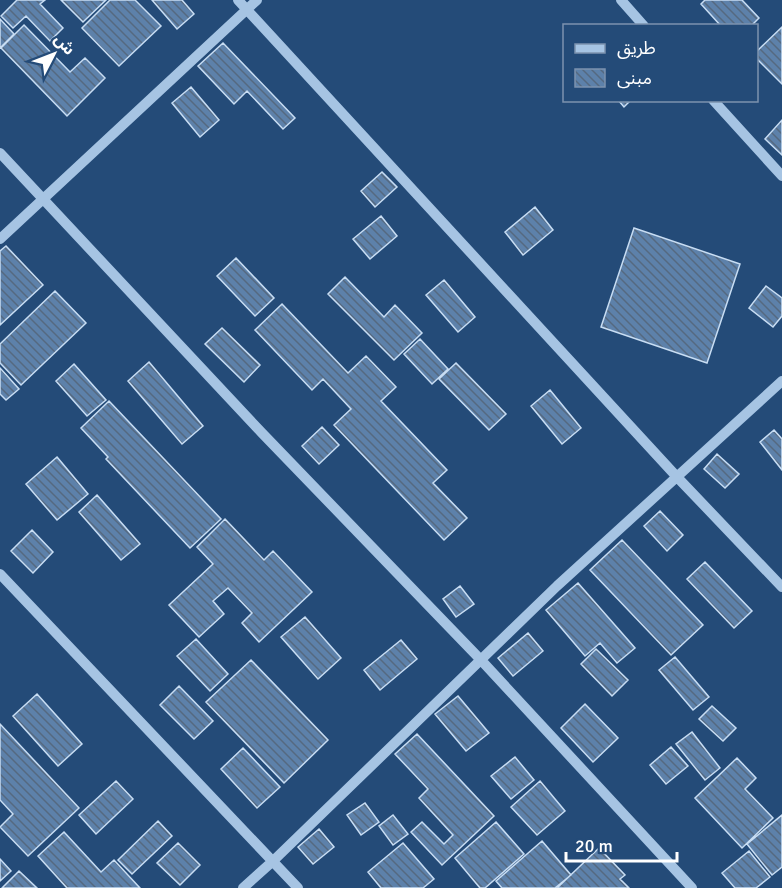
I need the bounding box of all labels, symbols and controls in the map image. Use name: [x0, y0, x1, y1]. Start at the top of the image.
north arrow: [24, 24, 84, 84]
legend: [563, 24, 758, 102]
text: ش: [50, 30, 79, 60]
text: طريق: [617, 37, 656, 59]
text: مبنى: [617, 67, 652, 89]
scale bar: [566, 825, 677, 863]
text: 20 m: [575, 835, 613, 857]

